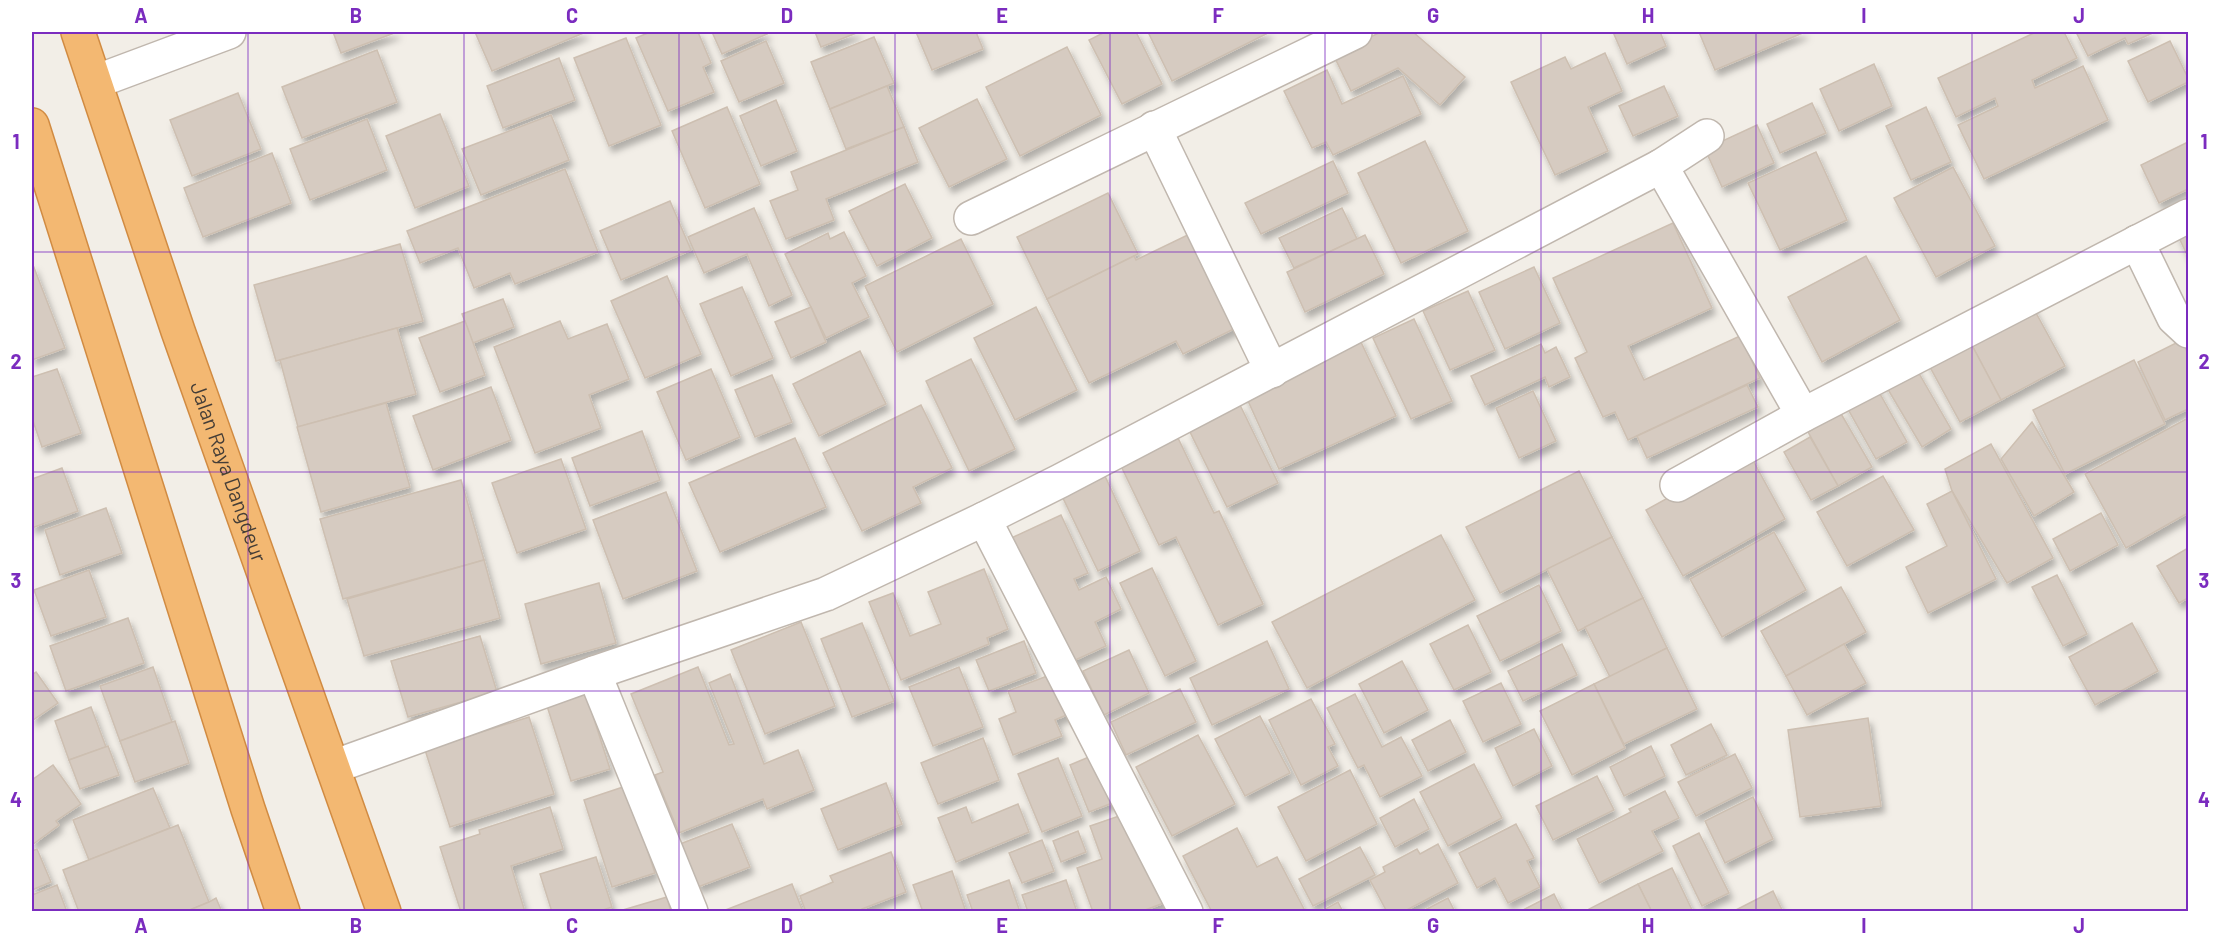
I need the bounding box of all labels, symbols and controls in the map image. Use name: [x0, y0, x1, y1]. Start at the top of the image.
text: A: [134, 3, 148, 27]
text: B: [350, 3, 362, 27]
text: C: [566, 3, 578, 27]
text: D: [781, 3, 793, 27]
text: E: [996, 3, 1008, 27]
text: F: [1212, 3, 1224, 27]
text: G: [1427, 3, 1439, 27]
text: H: [1642, 3, 1654, 27]
text: I: [1861, 3, 1867, 27]
text: J: [2073, 3, 2085, 27]
text: 1: [12, 129, 20, 153]
text: 1: [2200, 129, 2208, 153]
text: 2: [10, 349, 22, 373]
text: 2: [2198, 349, 2210, 373]
street label: Jalan Raya Dangdeur: [186, 378, 273, 565]
text: 3: [11, 568, 21, 592]
text: 3: [2199, 568, 2209, 592]
text: 4: [10, 787, 22, 811]
text: 4: [2198, 787, 2210, 811]
text: A: [134, 913, 148, 937]
text: B: [350, 913, 362, 937]
text: C: [566, 913, 578, 937]
text: D: [781, 913, 793, 937]
text: E: [996, 913, 1008, 937]
text: F: [1212, 913, 1224, 937]
text: G: [1427, 913, 1439, 937]
text: H: [1642, 913, 1654, 937]
text: I: [1861, 913, 1867, 937]
text: J: [2073, 913, 2085, 937]

